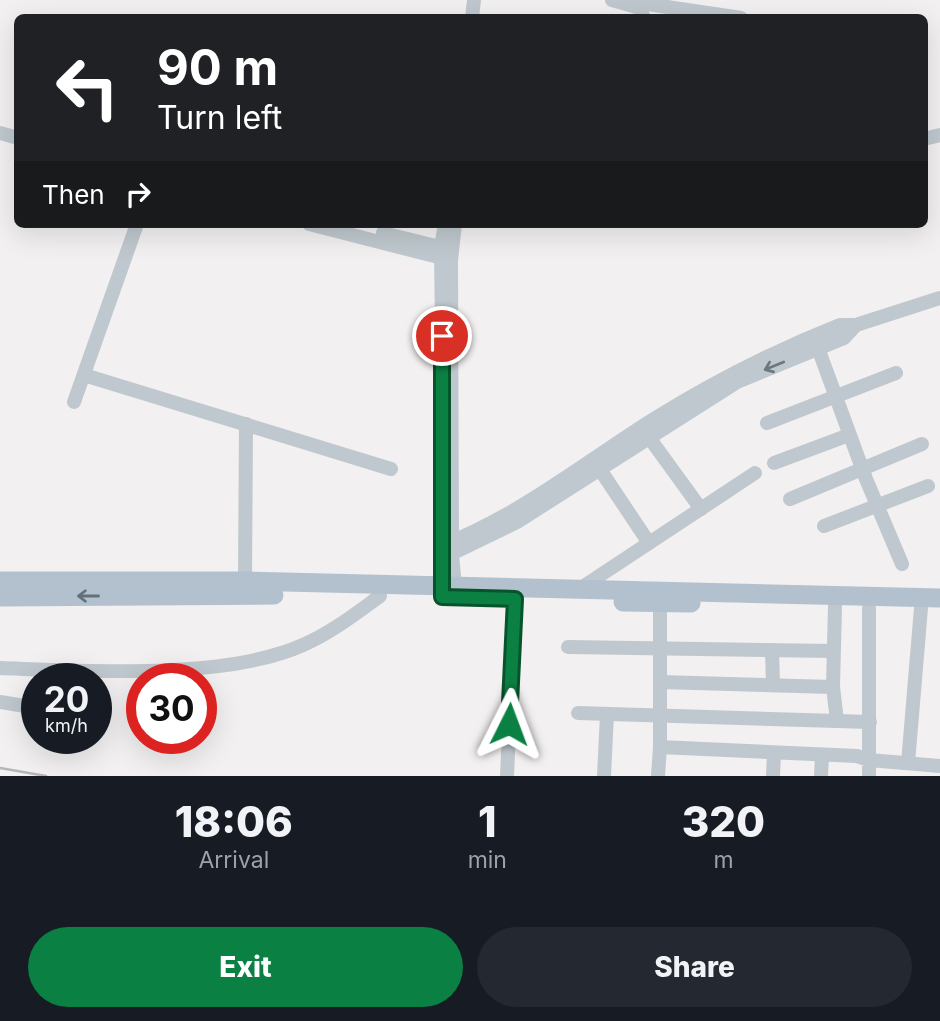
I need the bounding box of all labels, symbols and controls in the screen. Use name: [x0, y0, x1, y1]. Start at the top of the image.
text: 90 m: [157, 38, 278, 97]
icon: left: [42, 42, 133, 133]
text: Turn left: [157, 98, 282, 137]
icon: right: [119, 175, 157, 213]
text: Then: [42, 179, 105, 210]
pin: [412, 306, 472, 366]
icon: arrive: [423, 317, 461, 355]
one-way arrow: [764, 361, 786, 374]
one-way arrow: [77, 590, 100, 603]
speed limit sign: 30: [126, 663, 217, 754]
text: 20: [44, 678, 89, 720]
position arrow: [472, 687, 546, 761]
text: km/h: [45, 715, 88, 736]
text: 18:06: [175, 796, 293, 847]
text: 1: [478, 796, 497, 847]
text: 320: [682, 796, 765, 847]
text: Arrival: [198, 846, 269, 874]
text: min: [468, 846, 507, 874]
text: m: [713, 846, 734, 874]
button: Exit: [28, 927, 463, 1007]
button: Share: [477, 927, 912, 1007]

